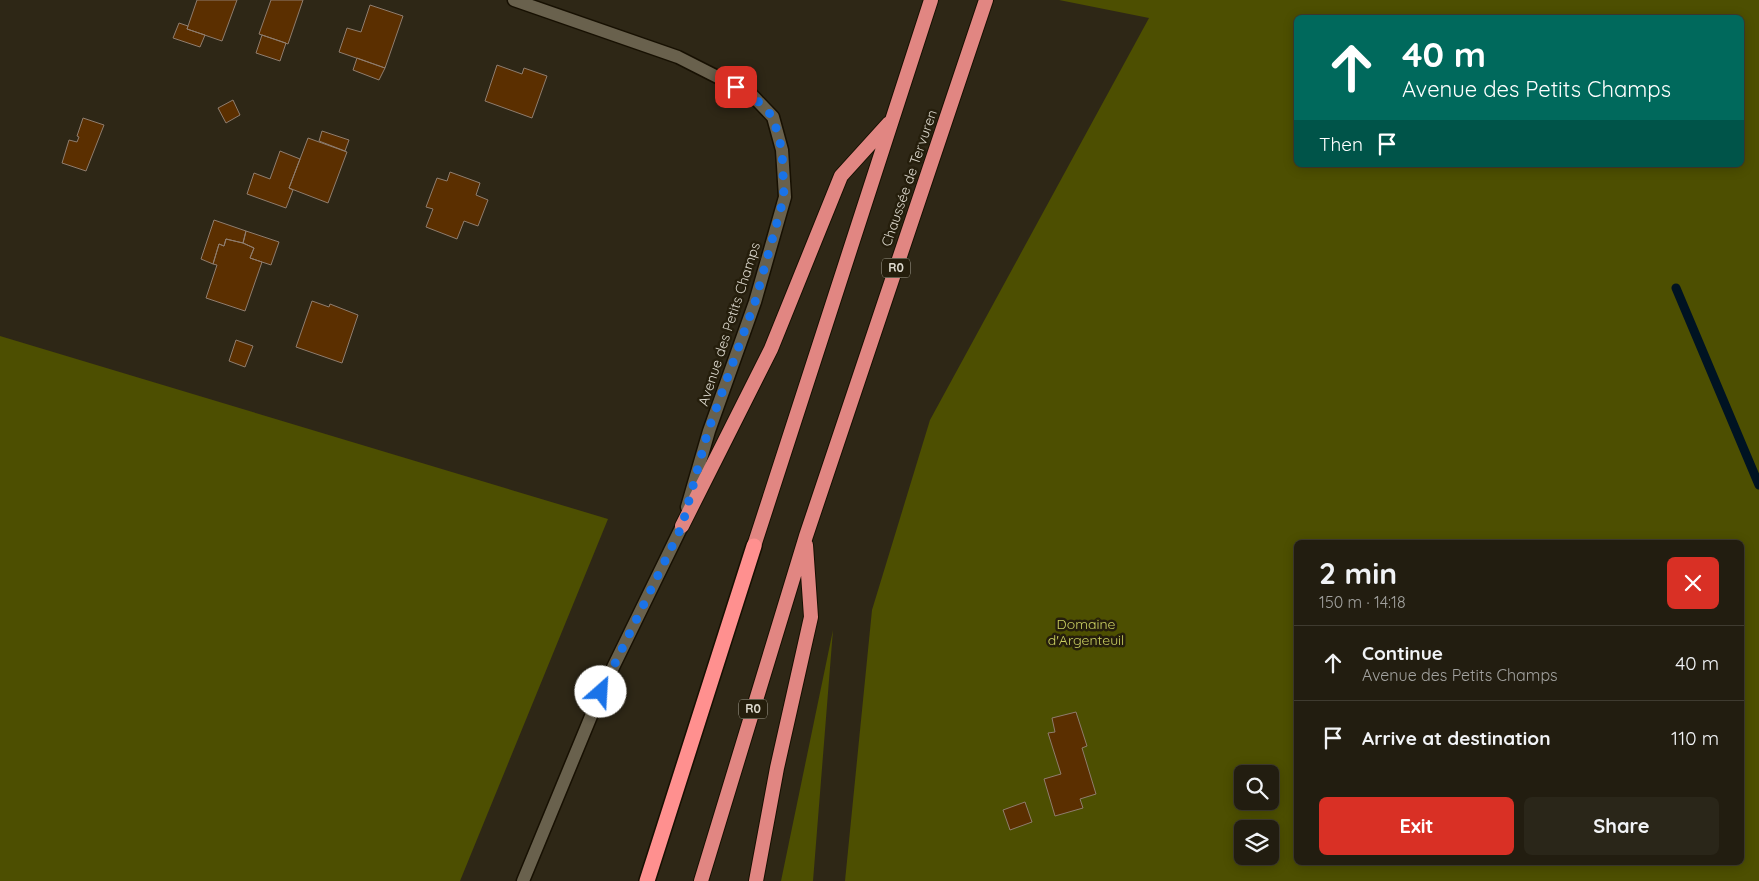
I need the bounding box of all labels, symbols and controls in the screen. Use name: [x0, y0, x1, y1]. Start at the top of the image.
text: 40 m: [1402, 32, 1486, 76]
icon: ahead: [1319, 35, 1384, 100]
pin: [715, 66, 757, 108]
icon: arrive: [722, 73, 750, 101]
text: Avenue des Petits Champs: [1402, 75, 1671, 103]
street label: Chaussée de Tervuren: [877, 107, 941, 249]
icon: arrive: [1373, 130, 1401, 158]
text: Then: [1319, 132, 1363, 156]
street label: Avenue des Petits Champs: [694, 240, 764, 408]
road number: R0: [882, 258, 910, 278]
text: 2 min: [1319, 554, 1397, 592]
button: close: [1667, 557, 1719, 609]
text: 150 m · 14:18: [1319, 592, 1406, 612]
park label: Domaine d'Argenteuil: [1048, 615, 1124, 649]
text: Continue: [1362, 641, 1443, 665]
icon: ahead: [1319, 649, 1347, 677]
text: 40 m: [1675, 651, 1719, 675]
position arrow: [574, 665, 626, 717]
text: Avenue des Petits Champs: [1362, 665, 1558, 685]
road number: R0: [739, 700, 767, 719]
icon: arrive: [1319, 724, 1347, 752]
text: Arrive at destination: [1362, 726, 1551, 750]
text: 110 m: [1671, 726, 1719, 750]
map controls: [1234, 765, 1279, 865]
button: search: [1234, 765, 1279, 810]
button: Exit: [1319, 797, 1514, 855]
button: Share: [1524, 797, 1719, 855]
button: layers: [1234, 820, 1279, 865]

